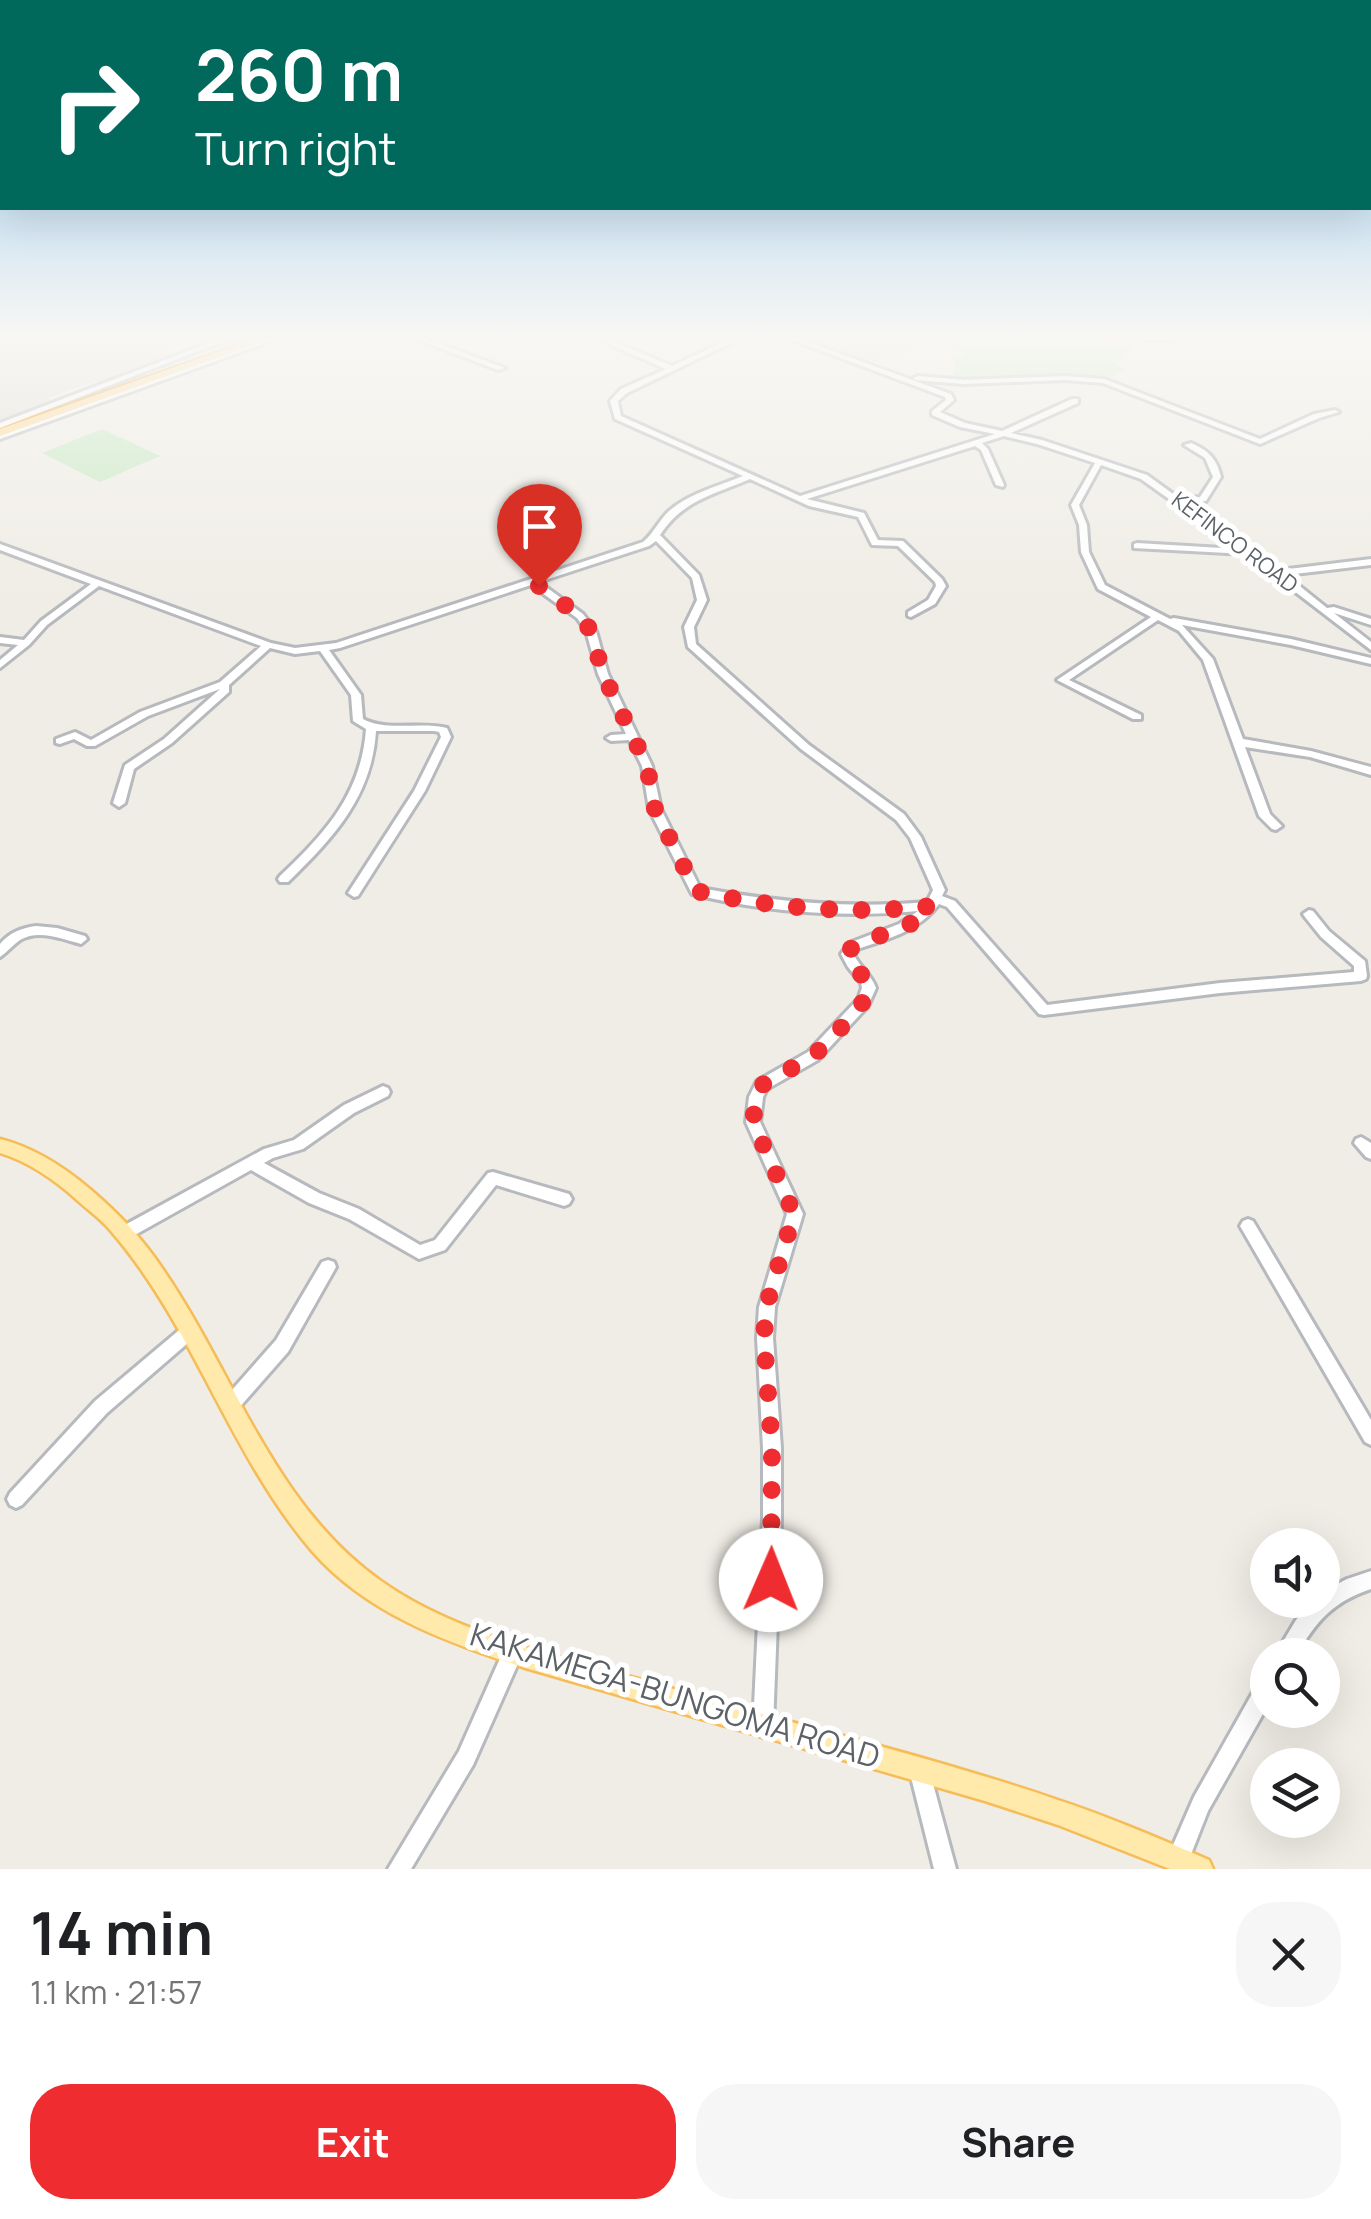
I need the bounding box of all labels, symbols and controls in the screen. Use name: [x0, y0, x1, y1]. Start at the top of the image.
text: 260 m: [195, 26, 403, 122]
icon: right: [30, 40, 160, 170]
text: Turn right: [195, 117, 396, 179]
pin: [497, 484, 582, 587]
street label: KEFINCO ROAD: [1166, 485, 1304, 599]
icon: arrive: [512, 499, 567, 554]
position arrow: [719, 1528, 823, 1632]
map controls: [1250, 1528, 1340, 1838]
button: sound: [1250, 1528, 1340, 1618]
street label: KAKAMEGA-BUNGOMA ROAD: [465, 1612, 885, 1778]
button: search: [1250, 1638, 1340, 1728]
button: layers: [1250, 1748, 1340, 1838]
text: 14 min: [30, 1891, 213, 1973]
button: close: [1236, 1902, 1341, 2007]
text: 1.1 km · 21:57: [30, 1970, 202, 2014]
button: Exit: [30, 2084, 676, 2199]
button: Share: [696, 2084, 1341, 2199]

